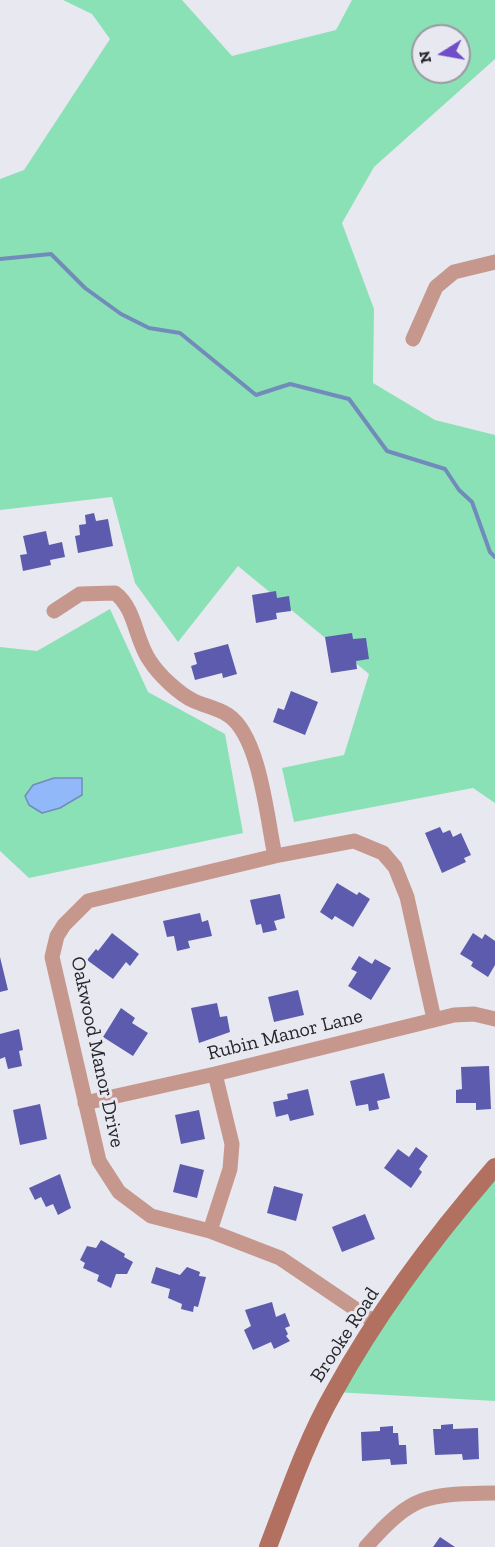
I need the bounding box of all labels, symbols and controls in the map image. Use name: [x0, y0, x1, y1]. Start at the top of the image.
north arrow: [411, 24, 471, 84]
text: N: [414, 49, 435, 65]
street label: Oakwood Manor Drive: [65, 954, 129, 1150]
street label: Rubin Manor Lane: [205, 1004, 365, 1066]
street label: Brooke Road: [306, 1283, 384, 1387]

